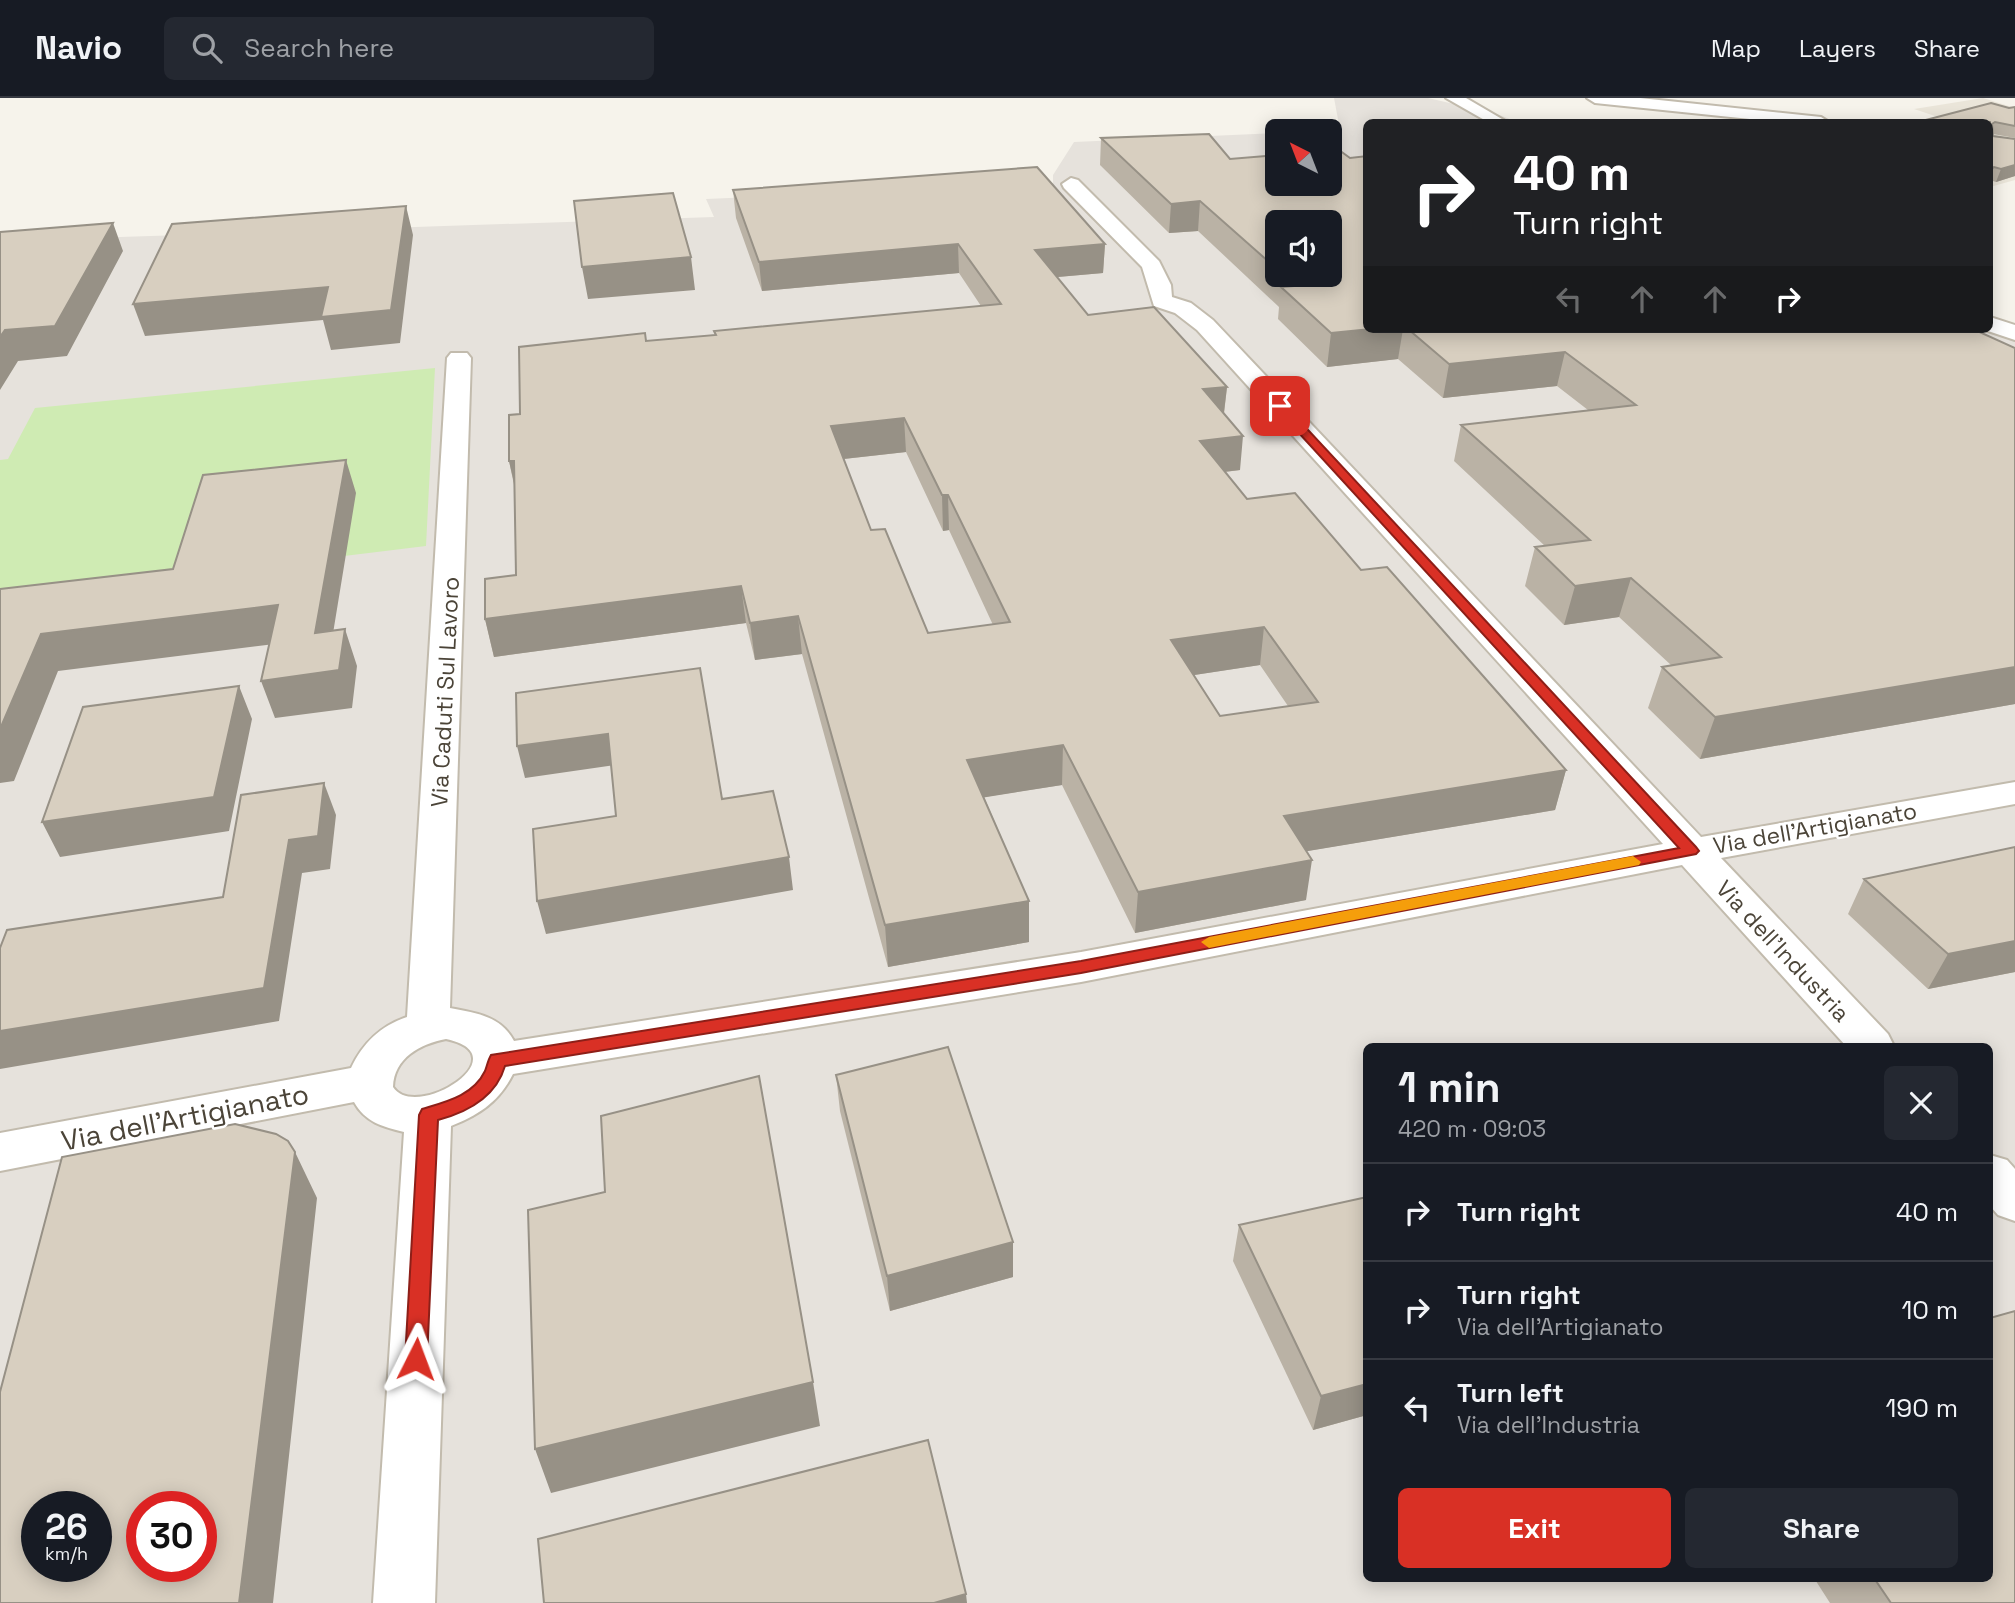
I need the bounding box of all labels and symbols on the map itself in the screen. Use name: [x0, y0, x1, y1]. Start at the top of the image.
north arrow: [1265, 119, 1342, 196]
pin: [1250, 376, 1310, 436]
street label: Via Caduti Sul Lavoro: [424, 576, 466, 808]
street label: Via dell'Artigianato: [1711, 795, 1919, 861]
street label: Via dell’Industria: [1710, 874, 1856, 1028]
street label: Via dell'Artigianato: [58, 1075, 312, 1159]
position arrow: [379, 1322, 453, 1396]
speed limit sign: 30: [126, 1491, 217, 1582]

